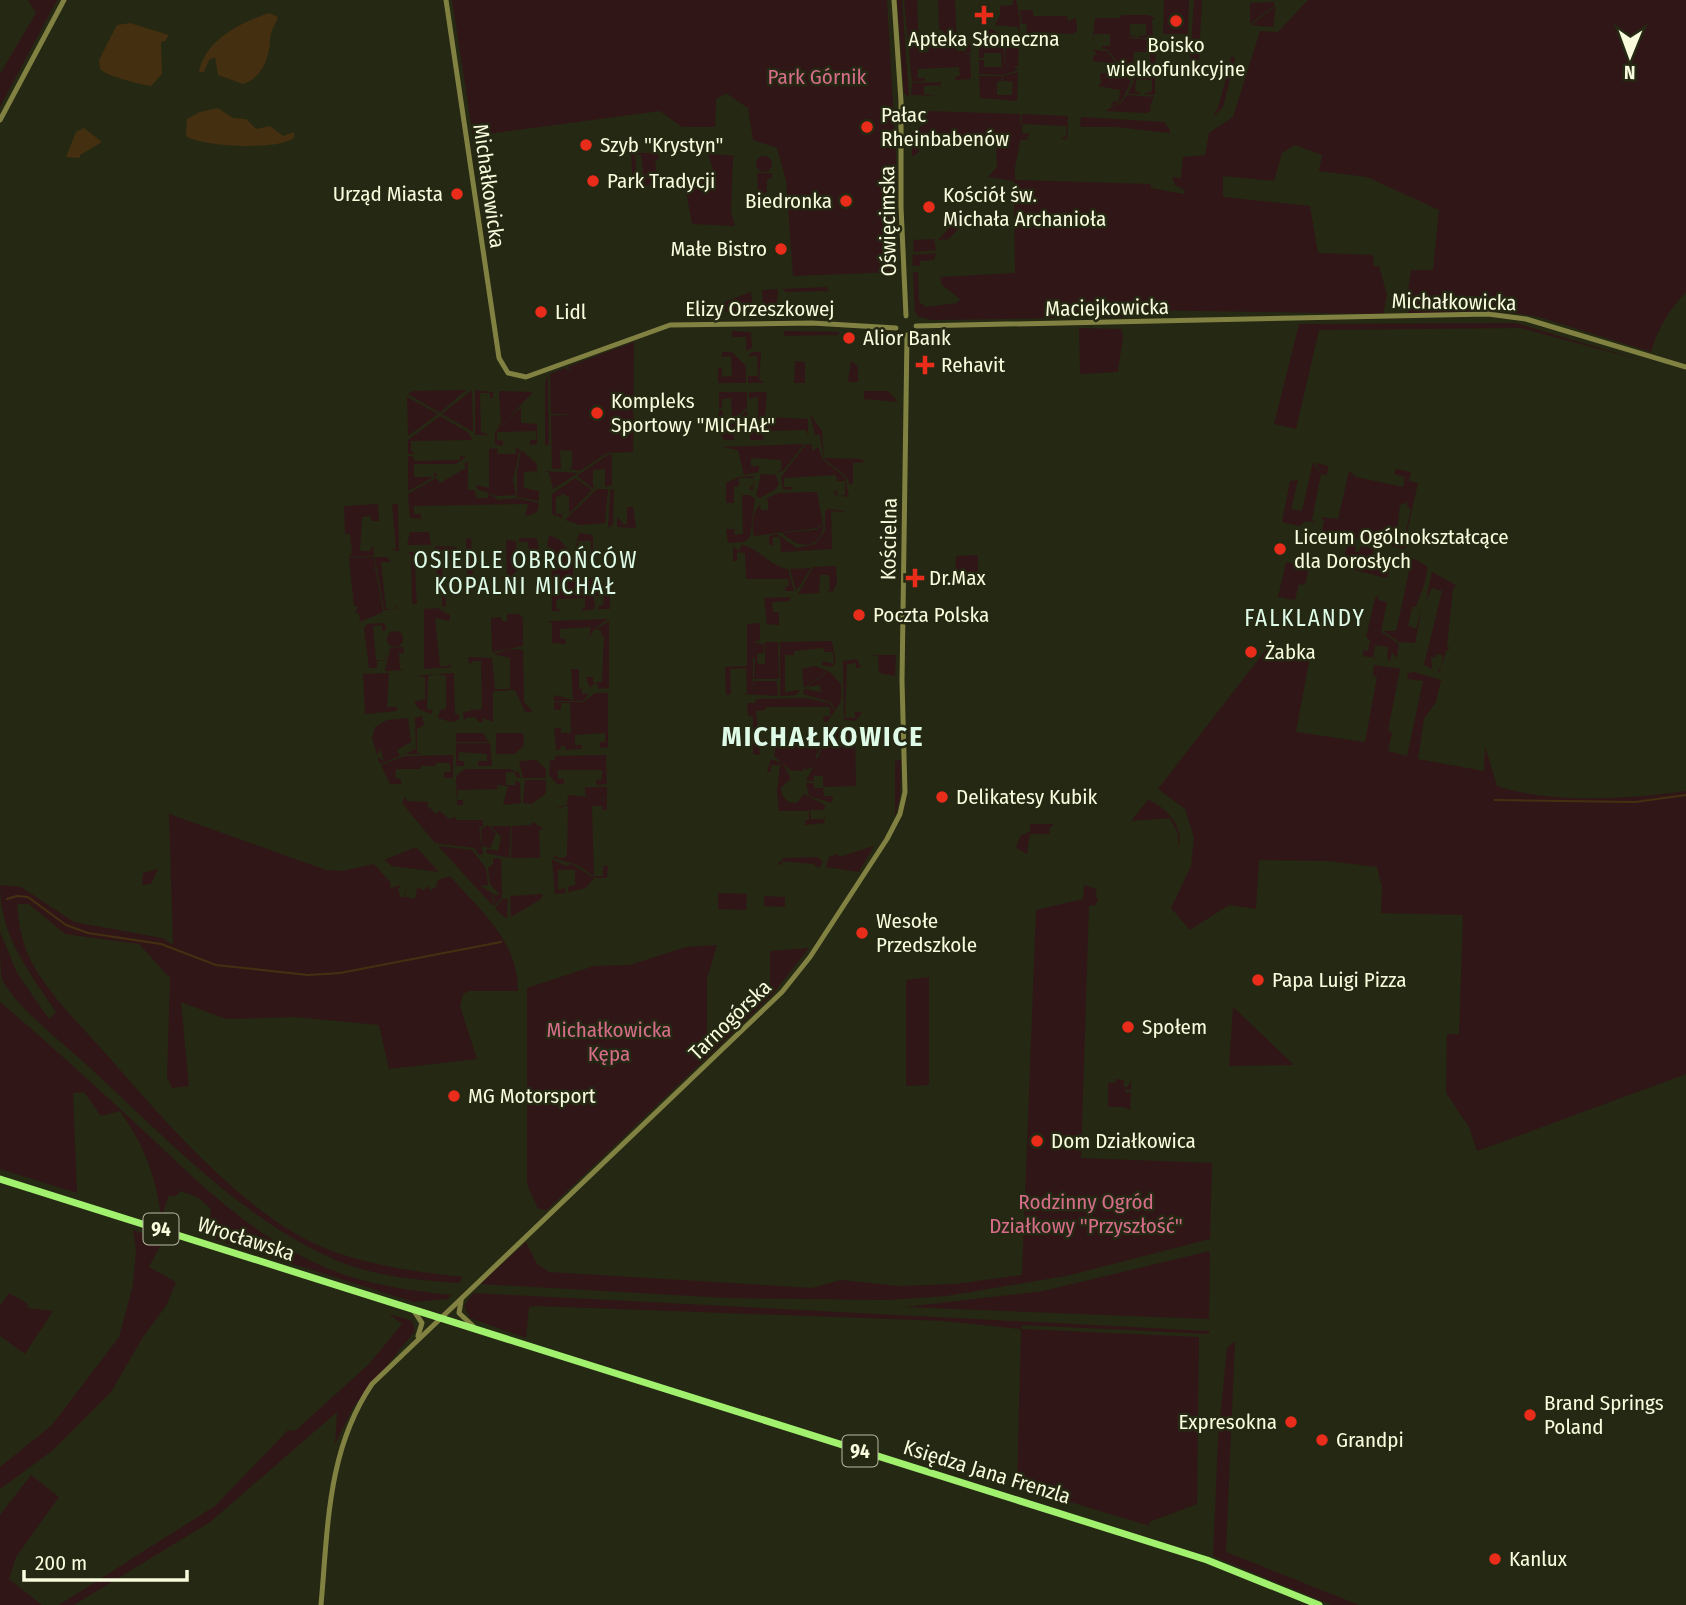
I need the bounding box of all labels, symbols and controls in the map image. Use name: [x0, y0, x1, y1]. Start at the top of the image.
marker: Apteka Słoneczna: [976, 7, 992, 23]
marker: Boisko wielkofunkcyjne: [1168, 13, 1184, 29]
north arrow: [1595, 21, 1665, 91]
place label: Apteka Słoneczna: [908, 26, 1060, 52]
place label: Boisko wielkofunkcyjne: [1107, 32, 1245, 82]
text: N: [1624, 61, 1636, 84]
park label: Park Górnik: [768, 64, 867, 90]
place label: Pałac Rheinbabenów: [881, 102, 1009, 152]
marker: Pałac Rheinbabenów: [859, 119, 875, 135]
street label: Michałkowicka: [467, 122, 511, 250]
place label: Szyb "Krystyn": [600, 132, 724, 158]
marker: Szyb "Krystyn": [578, 137, 594, 153]
street label: Oświęcimska: [874, 165, 902, 277]
place label: Park Tradycji: [607, 168, 715, 194]
marker: Park Tradycji: [585, 173, 601, 189]
place label: Urząd Miasta: [333, 181, 443, 207]
place label: Kościół św. Michała Archanioła: [943, 182, 1106, 232]
marker: Urząd Miasta: [449, 186, 465, 202]
place label: Biedronka: [745, 188, 832, 214]
marker: Biedronka: [838, 193, 854, 209]
marker: Kościół św. Michała Archanioła: [921, 199, 937, 215]
place label: Małe Bistro: [670, 236, 767, 262]
marker: Małe Bistro: [773, 241, 789, 257]
street label: Michałkowicka: [1391, 288, 1517, 316]
street label: Maciejkowicka: [1045, 294, 1169, 322]
street label: Elizy Orzeszkowej: [685, 296, 835, 322]
place label: Lidl: [555, 299, 587, 325]
marker: Lidl: [533, 304, 549, 320]
place label: Alior Bank: [863, 325, 951, 351]
marker: Alior Bank: [841, 330, 857, 346]
place label: Rehavit: [941, 352, 1005, 378]
marker: Rehavit: [915, 355, 935, 375]
place label: Kompleks Sportowy "MICHAŁ": [611, 388, 775, 438]
marker: Kompleks Sportowy "MICHAŁ": [589, 405, 605, 421]
street label: Kościelna: [875, 498, 903, 580]
place label: Liceum Ogólnokształcące dla Dorosłych: [1294, 524, 1509, 574]
marker: Liceum Ogólnokształcące dla Dorosłych: [1272, 541, 1288, 557]
district label: OSIEDLE OBROŃCÓW KOPALNI MICHAŁ: [413, 545, 639, 600]
place label: Dr.Max: [929, 565, 987, 591]
marker: Dr.Max: [907, 570, 923, 586]
place label: Poczta Polska: [873, 602, 989, 628]
district label: FALKLANDY: [1244, 604, 1366, 632]
marker: Poczta Polska: [851, 607, 867, 623]
place label: Żabka: [1265, 639, 1316, 665]
marker: Żabka: [1243, 644, 1259, 660]
district label: MICHAŁKOWICE: [721, 720, 925, 753]
place label: Delikatesy Kubik: [956, 784, 1097, 810]
marker: Delikatesy Kubik: [934, 789, 950, 805]
place label: Wesołe Przedszkole: [876, 908, 977, 958]
marker: Wesołe Przedszkole: [854, 925, 870, 941]
place label: Papa Luigi Pizza: [1272, 967, 1407, 993]
marker: Papa Luigi Pizza: [1250, 972, 1266, 988]
street label: Tarnogórska: [683, 974, 777, 1066]
place label: Społem: [1142, 1014, 1207, 1040]
park label: Michałkowicka Kępa: [547, 1017, 671, 1067]
marker: Społem: [1120, 1019, 1136, 1035]
place label: MG Motorsport: [468, 1083, 596, 1109]
marker: MG Motorsport: [446, 1088, 462, 1104]
place label: Dom Działkowica: [1051, 1128, 1196, 1154]
marker: Dom Działkowica: [1029, 1133, 1045, 1149]
park label: Rodzinny Ogród Działkowy "Przyszłość": [989, 1189, 1183, 1239]
street label: Wrocławska: [194, 1211, 298, 1267]
road number: 94: [144, 1214, 178, 1245]
place label: Brand Springs Poland: [1544, 1390, 1664, 1440]
marker: Brand Springs Poland: [1522, 1407, 1538, 1423]
place label: Expresokna: [1179, 1409, 1277, 1435]
marker: Expresokna: [1283, 1414, 1299, 1430]
place label: Grandpi: [1336, 1427, 1404, 1453]
marker: Grandpi: [1314, 1432, 1330, 1448]
street label: Księdza Jana Frenzla: [900, 1434, 1074, 1510]
road number: 94: [842, 1436, 878, 1466]
scale bar: [24, 1538, 187, 1582]
place label: Kanlux: [1509, 1546, 1568, 1572]
text: 200 m: [35, 1550, 87, 1576]
marker: Kanlux: [1487, 1551, 1503, 1567]

